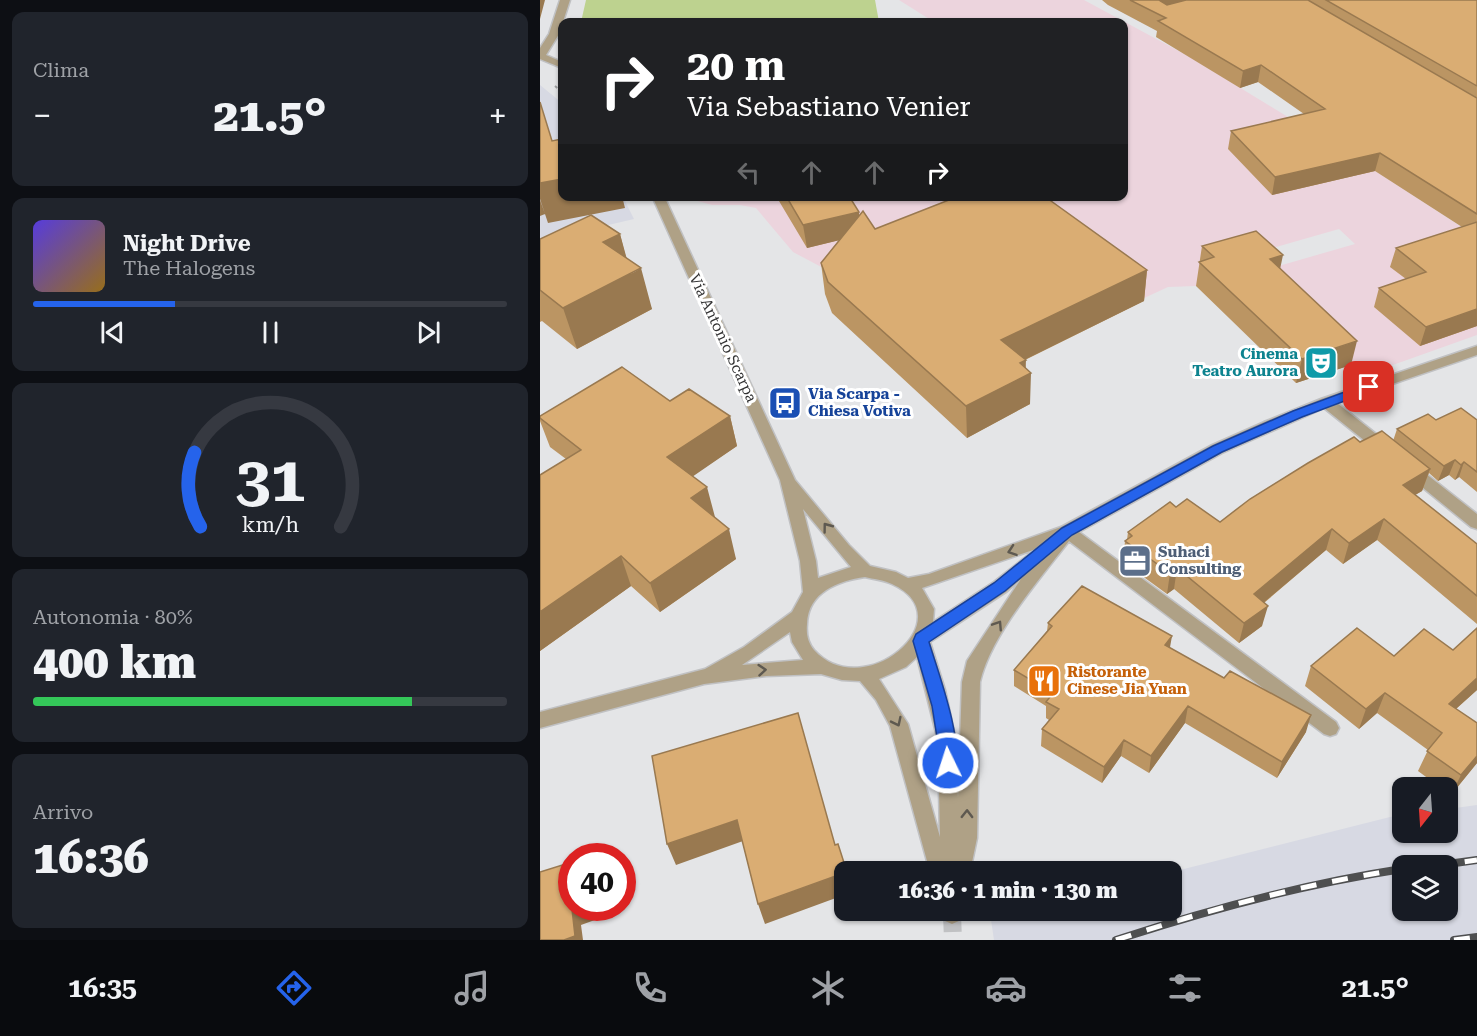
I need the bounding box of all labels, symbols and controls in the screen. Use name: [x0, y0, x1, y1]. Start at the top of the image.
text: 20 m: [687, 41, 785, 90]
icon: right: [588, 42, 666, 120]
text: Clima: [33, 58, 89, 82]
text: 21.5°: [213, 89, 327, 142]
text: Via Sebastiano Venier: [687, 91, 971, 123]
text: −: [33, 96, 51, 135]
text: +: [489, 96, 507, 135]
icon: left: [732, 156, 765, 189]
icon: ahead: [795, 156, 828, 189]
icon: ahead: [858, 156, 891, 189]
icon: right: [921, 156, 954, 189]
text: Night Drive: [123, 231, 251, 256]
text: The Halogens: [123, 256, 255, 280]
street label: Via Antonio Scarpa: [685, 271, 761, 405]
icon: previous: [96, 316, 129, 349]
icon: pause: [254, 316, 287, 349]
icon: next: [412, 316, 445, 349]
place label: Cinema Teatro Aurora: [1192, 345, 1298, 380]
theatre icon: Cinema Teatro Aurora: [1303, 345, 1339, 381]
pin: [1343, 361, 1394, 412]
icon: arrive: [1352, 370, 1385, 403]
bus stop icon: Via Scarpa - Chiesa Votiva: [767, 385, 803, 421]
place label: Via Scarpa - Chiesa Votiva: [808, 385, 911, 420]
text: 31: [235, 443, 305, 516]
text: km/h: [241, 512, 299, 537]
one-way arrow: [823, 523, 834, 534]
one-way arrow: [1007, 543, 1018, 556]
office icon: Suhaci Consulting: [1117, 543, 1153, 579]
place label: Suhaci Consulting: [1158, 543, 1242, 578]
text: Autonomia · 80%: [33, 605, 193, 629]
one-way arrow: [991, 621, 1002, 632]
text: 400 km: [33, 636, 196, 689]
restaurant icon: Ristorante Cinese Jia Yuan: [1026, 663, 1062, 699]
place label: Ristorante Cinese Jia Yuan: [1067, 663, 1187, 698]
one-way arrow: [757, 664, 766, 677]
one-way arrow: [890, 716, 902, 727]
position arrow: [916, 731, 980, 795]
north arrow: [1392, 777, 1458, 843]
map controls: [1392, 777, 1458, 921]
text: Arrivo: [33, 800, 93, 824]
one-way arrow: [961, 809, 973, 818]
text: 16:36: [33, 831, 149, 884]
speed limit sign: 40: [558, 843, 636, 921]
button: layers: [1392, 855, 1458, 921]
text: 16:36 · 1 min · 130 m: [898, 878, 1118, 903]
icon: directions: [273, 967, 315, 1009]
icon: music: [451, 967, 493, 1009]
icon: phone: [629, 967, 671, 1009]
icon: climate: [807, 967, 849, 1009]
icon: car: [985, 967, 1027, 1009]
icon: filters: [1164, 967, 1206, 1009]
text: 16:35: [68, 972, 137, 1004]
text: 21.5°: [1342, 972, 1409, 1004]

